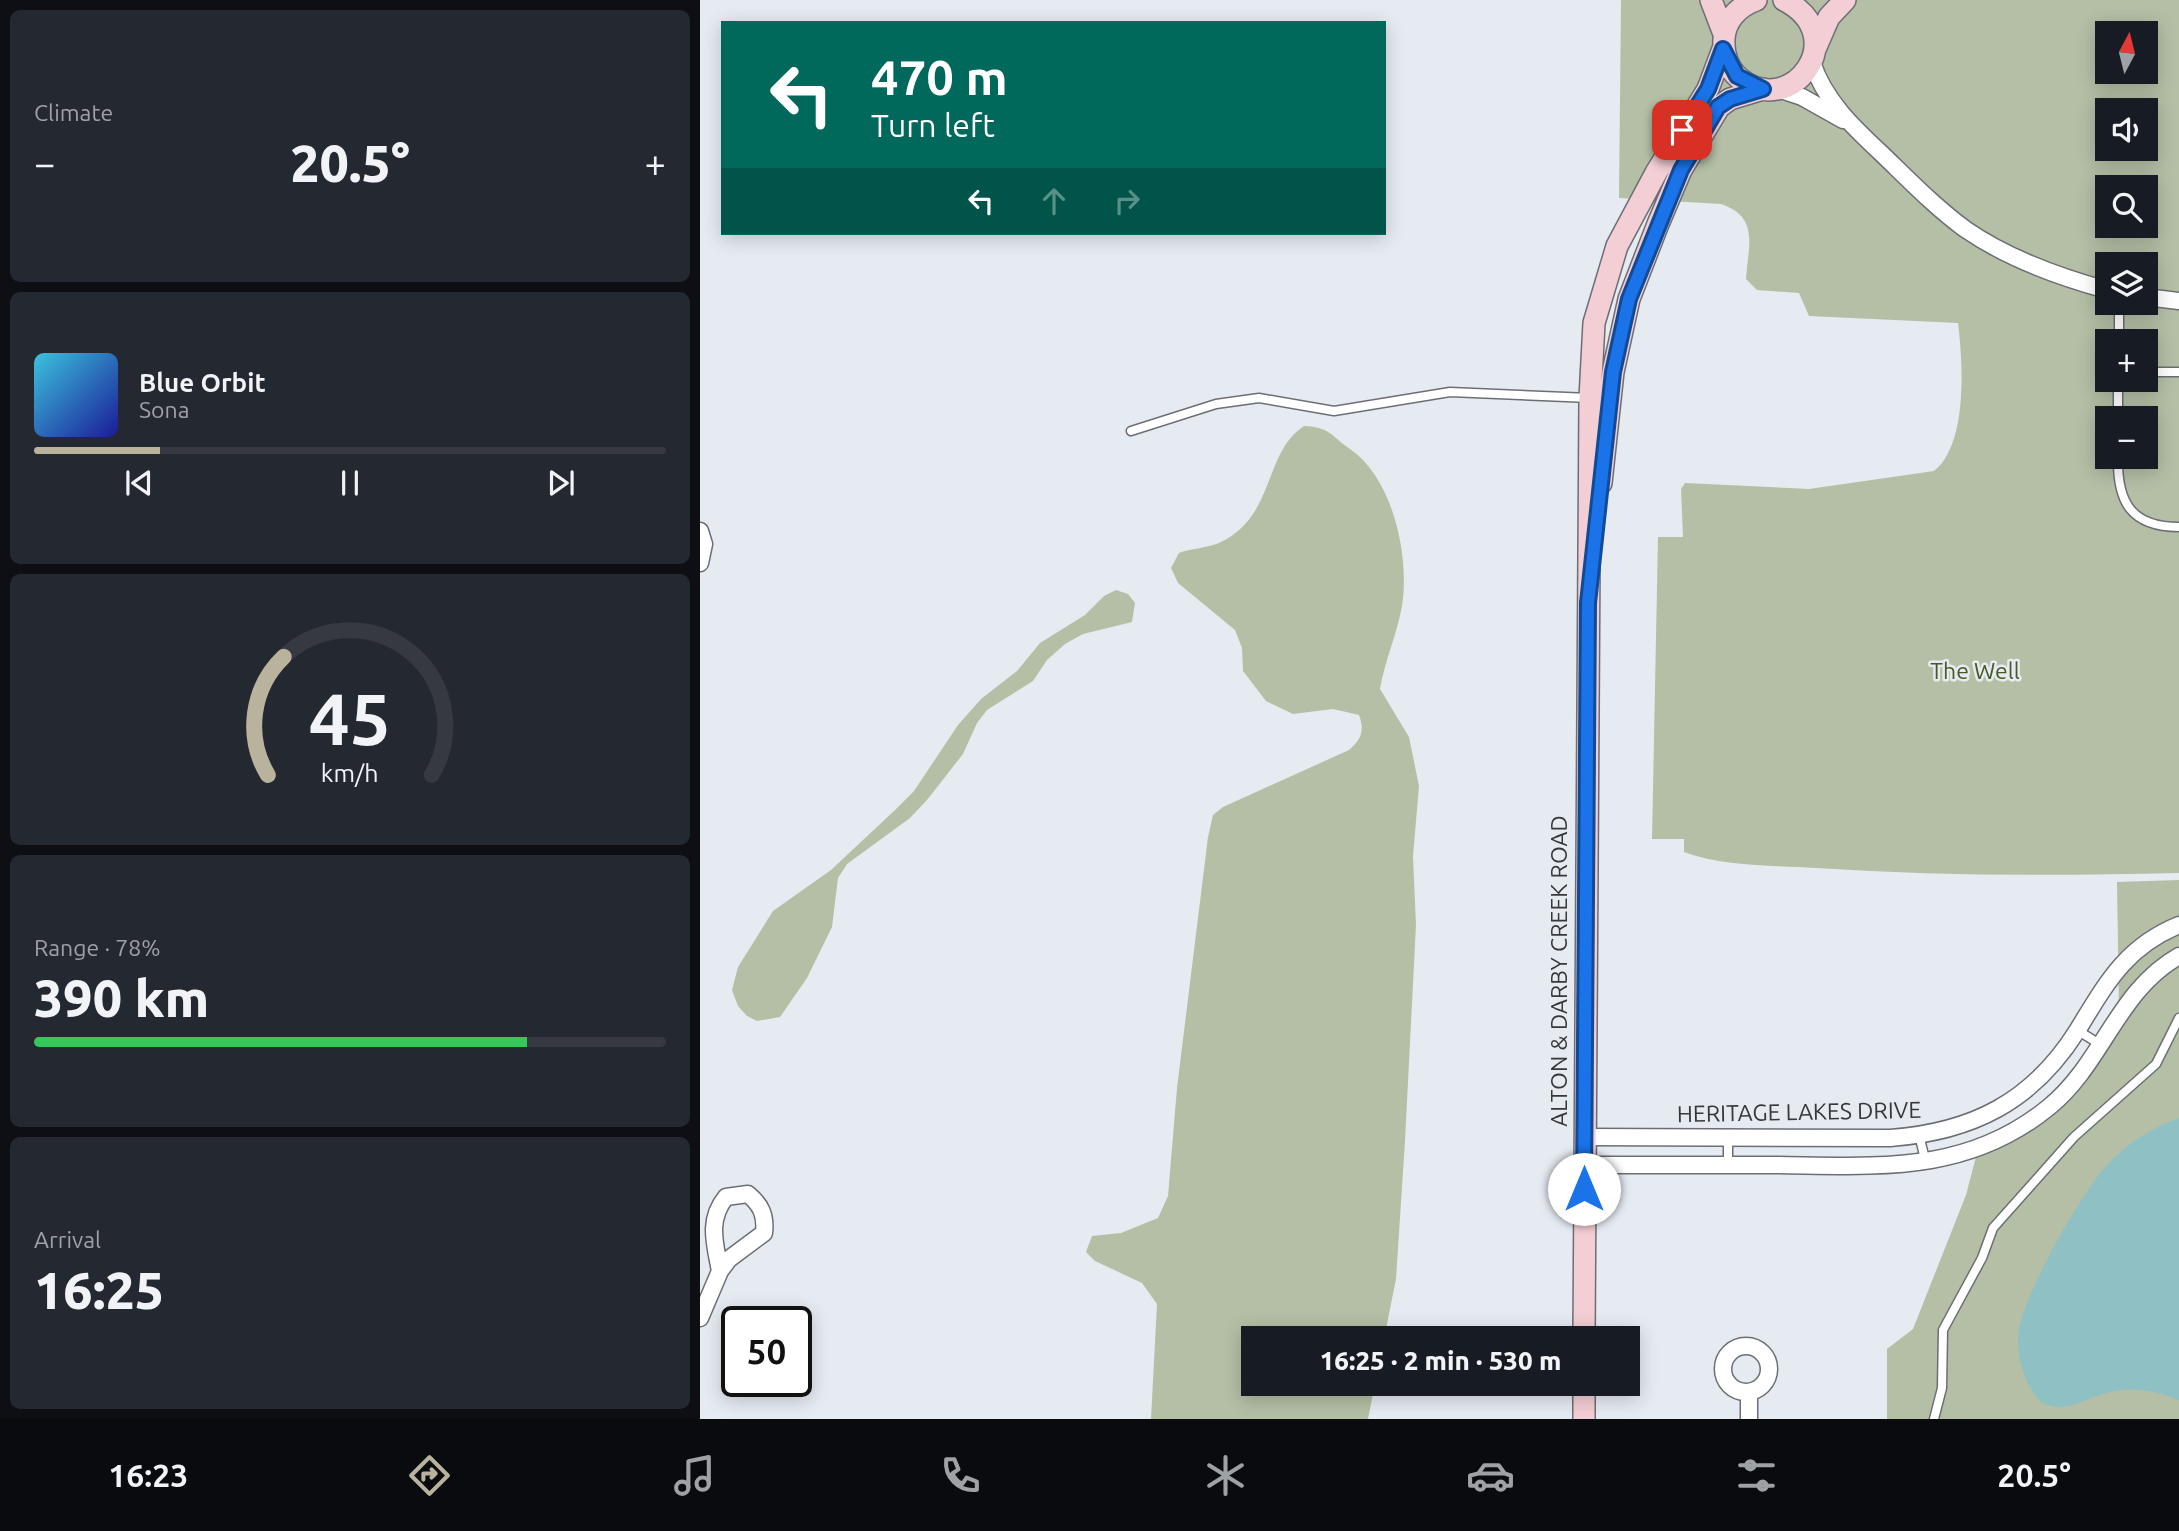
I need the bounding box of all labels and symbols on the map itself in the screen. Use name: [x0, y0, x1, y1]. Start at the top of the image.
north arrow: [2095, 21, 2158, 84]
pin: [1652, 100, 1712, 160]
park label: The Well: [1930, 658, 2020, 683]
street label: ALTON & DARBY CREEK ROAD: [1546, 815, 1571, 1127]
street label: HERITAGE LAKES DRIVE: [1677, 1097, 1921, 1126]
position arrow: [1547, 1152, 1621, 1226]
speed limit sign: 50: [721, 1306, 812, 1397]

